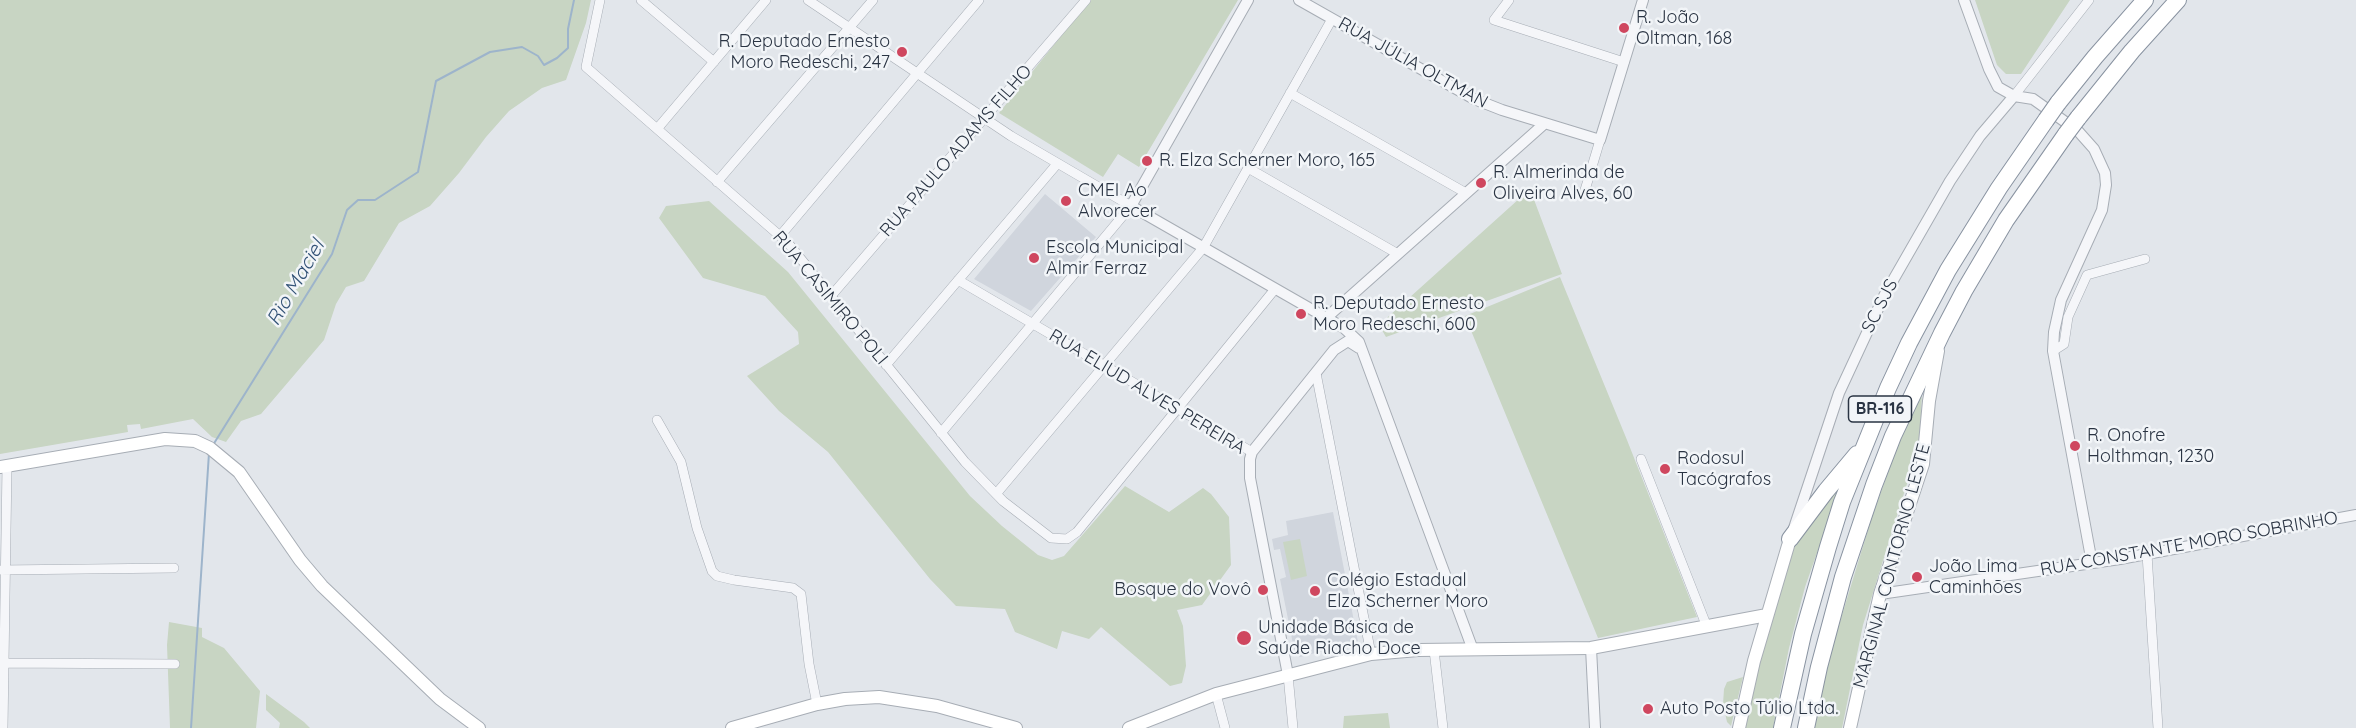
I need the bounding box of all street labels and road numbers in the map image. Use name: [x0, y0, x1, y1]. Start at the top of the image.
street label: RUA JÚLIA OLTMAN: [1334, 13, 1492, 113]
street label: RUA PAULO ADAMS FILHO: [875, 61, 1037, 241]
street label: RUA CASIMIRO POLI: [768, 227, 892, 369]
street label: SC SJS: [1857, 276, 1903, 336]
street label: RUA ELIUD ALVES PEREIRA: [1045, 325, 1249, 459]
road number: BR-116: [1848, 396, 1912, 422]
street label: MARGINAL CONTORNO LESTE: [1849, 441, 1935, 691]
street label: RUA CONSTANTE MORO SOBRINHO: [2038, 507, 2340, 581]

